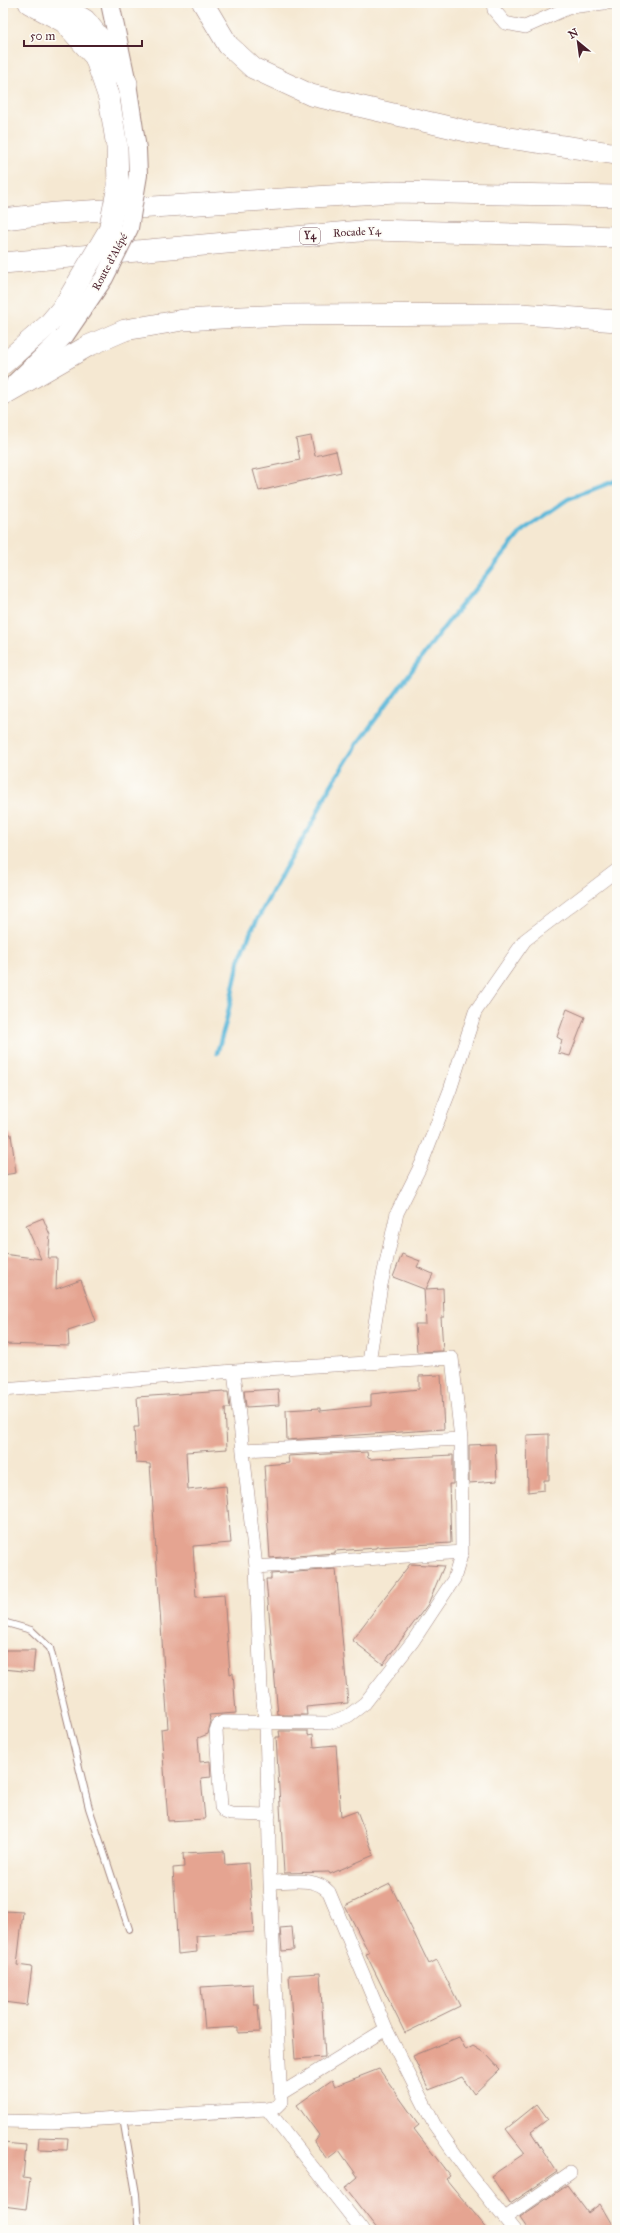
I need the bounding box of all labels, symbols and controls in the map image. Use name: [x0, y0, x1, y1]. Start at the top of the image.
scale bar: [24, 22, 142, 48]
north arrow: [558, 22, 598, 62]
text: N: [566, 25, 581, 42]
text: 50 m: [30, 29, 55, 43]
street label: Rocade Y4: [333, 224, 382, 240]
road number: Y4: [300, 228, 320, 244]
street label: Route d'Alépé: [90, 231, 131, 293]

